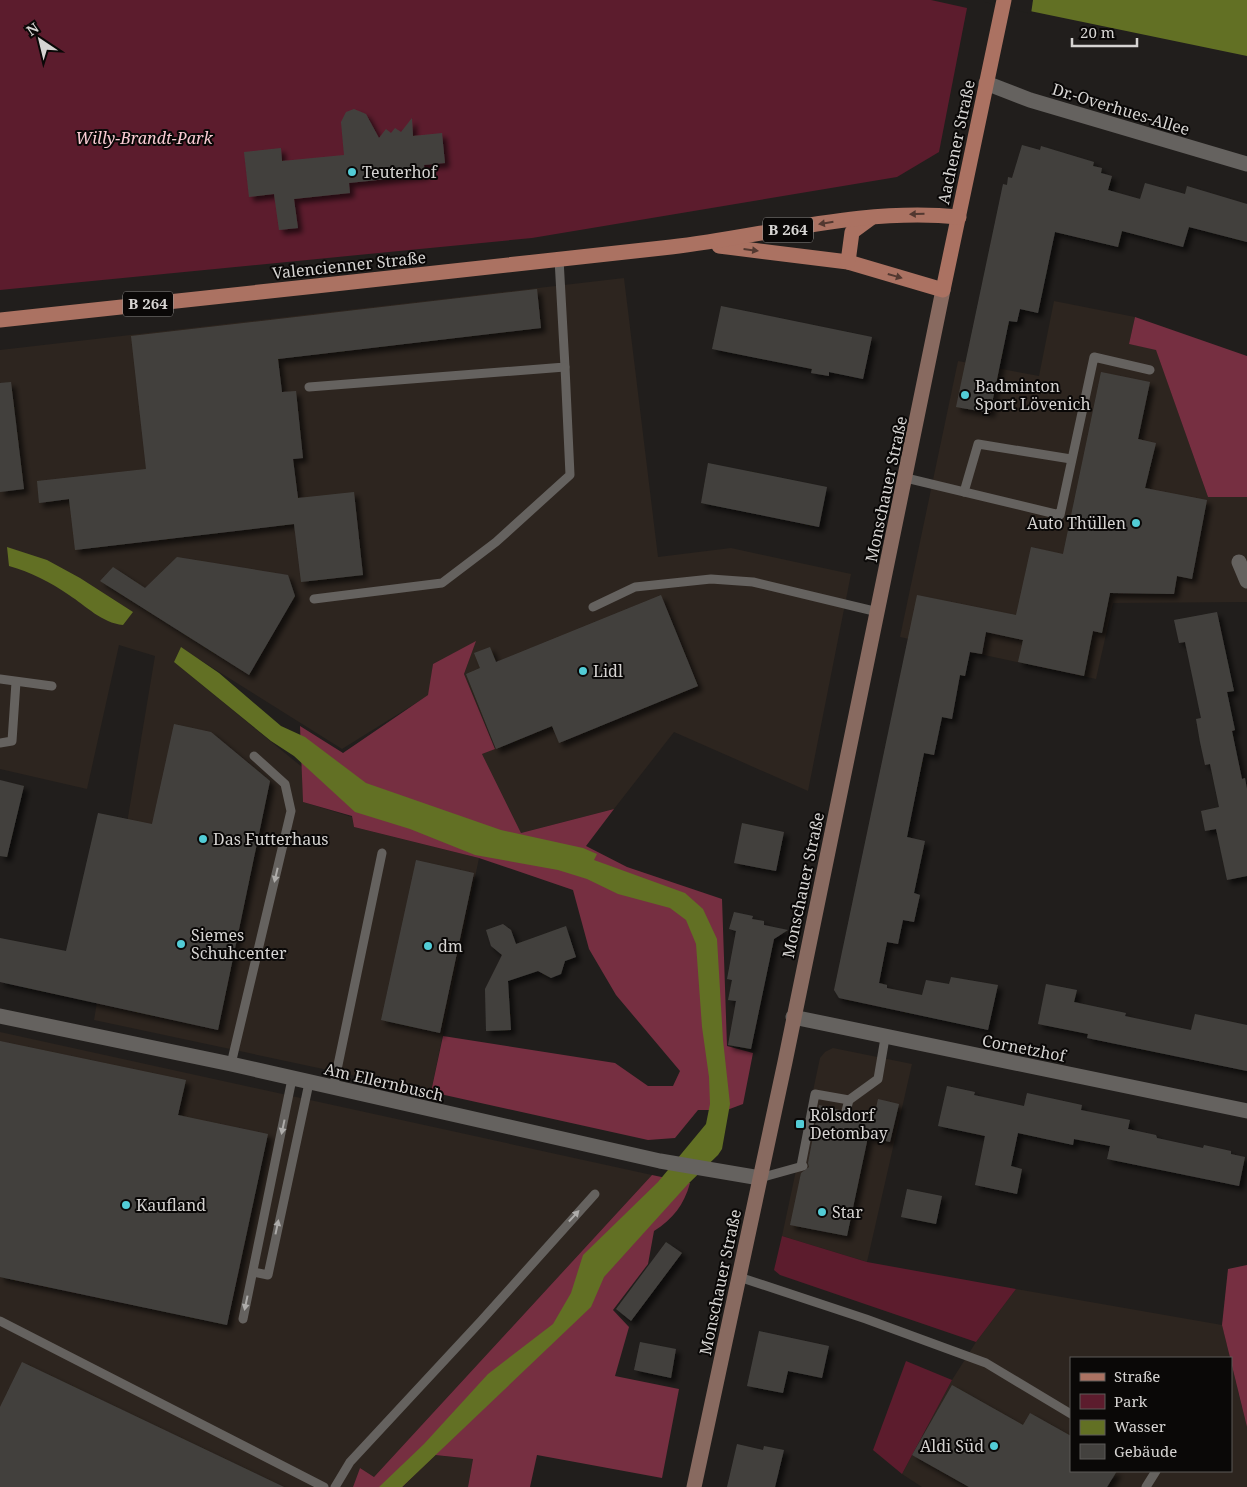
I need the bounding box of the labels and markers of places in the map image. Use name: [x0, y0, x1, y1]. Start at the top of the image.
place label: Teuterhof: [362, 161, 439, 183]
marker: Teuterhof: [346, 166, 358, 178]
place label: Badminton Sport Lövenich: [975, 375, 1091, 415]
marker: Badminton Sport Lövenich: [959, 389, 971, 401]
place label: Auto Thüllen: [1027, 512, 1126, 534]
marker: Auto Thüllen: [1130, 517, 1142, 529]
place label: Lidl: [593, 660, 623, 682]
marker: Lidl: [577, 665, 589, 677]
place label: Das Futterhaus: [213, 828, 329, 850]
marker: Das Futterhaus: [197, 833, 209, 845]
place label: Siemes Schuhcenter: [191, 924, 287, 964]
place label: dm: [438, 935, 463, 957]
marker: Siemes Schuhcenter: [175, 938, 187, 950]
marker: dm: [422, 940, 434, 952]
place label: Rölsdorf Detombay: [810, 1104, 889, 1144]
marker: Rölsdorf Detombay: [794, 1118, 806, 1130]
place label: Kaufland: [136, 1194, 206, 1216]
marker: Kaufland: [120, 1199, 132, 1211]
place label: Star: [832, 1201, 863, 1223]
marker: Star: [816, 1206, 828, 1218]
place label: Aldi Süd: [920, 1435, 984, 1457]
marker: Aldi Süd: [988, 1440, 1000, 1452]

